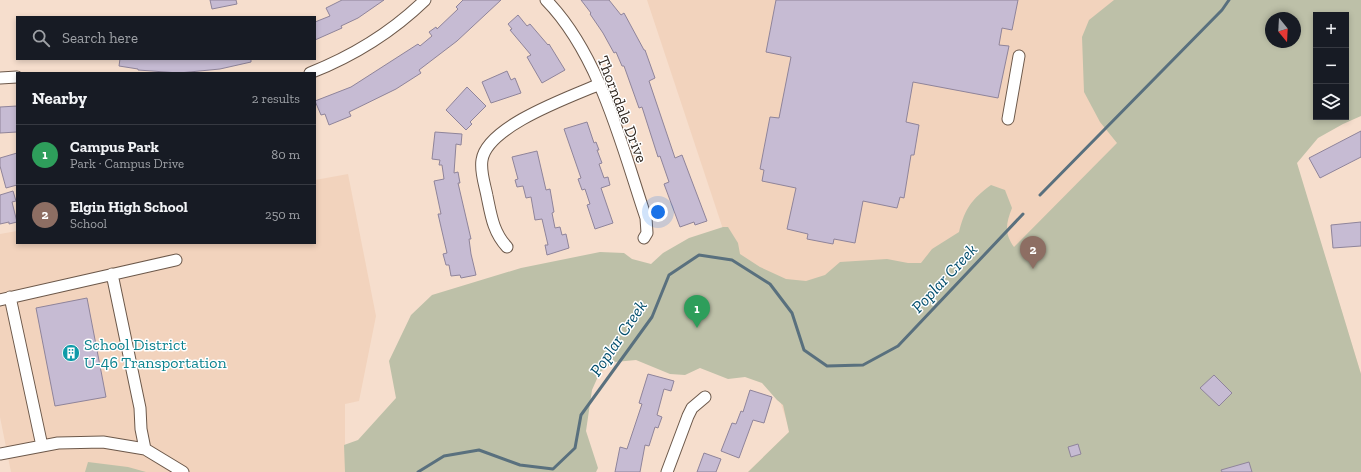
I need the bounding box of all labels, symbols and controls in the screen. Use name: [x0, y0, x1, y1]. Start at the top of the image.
north arrow: [1265, 12, 1301, 48]
map controls: [1313, 12, 1349, 120]
button: +: [1313, 12, 1349, 48]
search box: [16, 16, 316, 60]
icon: search: [30, 27, 52, 49]
text: Search here: [62, 29, 138, 47]
button: −: [1313, 48, 1349, 84]
street label: Thorndale Drive: [593, 53, 652, 165]
button: layers: [1313, 84, 1349, 120]
text: Nearby: [32, 88, 87, 108]
text: 2 results: [252, 91, 300, 106]
text: Campus Park: [70, 138, 159, 156]
text: 1: [42, 147, 48, 162]
text: 80 m: [271, 147, 300, 162]
text: Park · Campus Drive: [70, 156, 184, 171]
text: Elgin High School: [70, 198, 188, 216]
your location: [648, 202, 668, 222]
text: 2: [42, 207, 48, 222]
text: 250 m: [265, 207, 300, 222]
text: School: [70, 216, 107, 231]
pin: 2: [1020, 236, 1046, 269]
water label: Poplar Creek: [907, 239, 981, 317]
pin: 1: [684, 295, 710, 328]
water label: Poplar Creek: [585, 296, 651, 380]
place label: School District U-46 Transportation: [84, 335, 228, 372]
building icon: School District U-46 Transportation: [61, 343, 81, 363]

